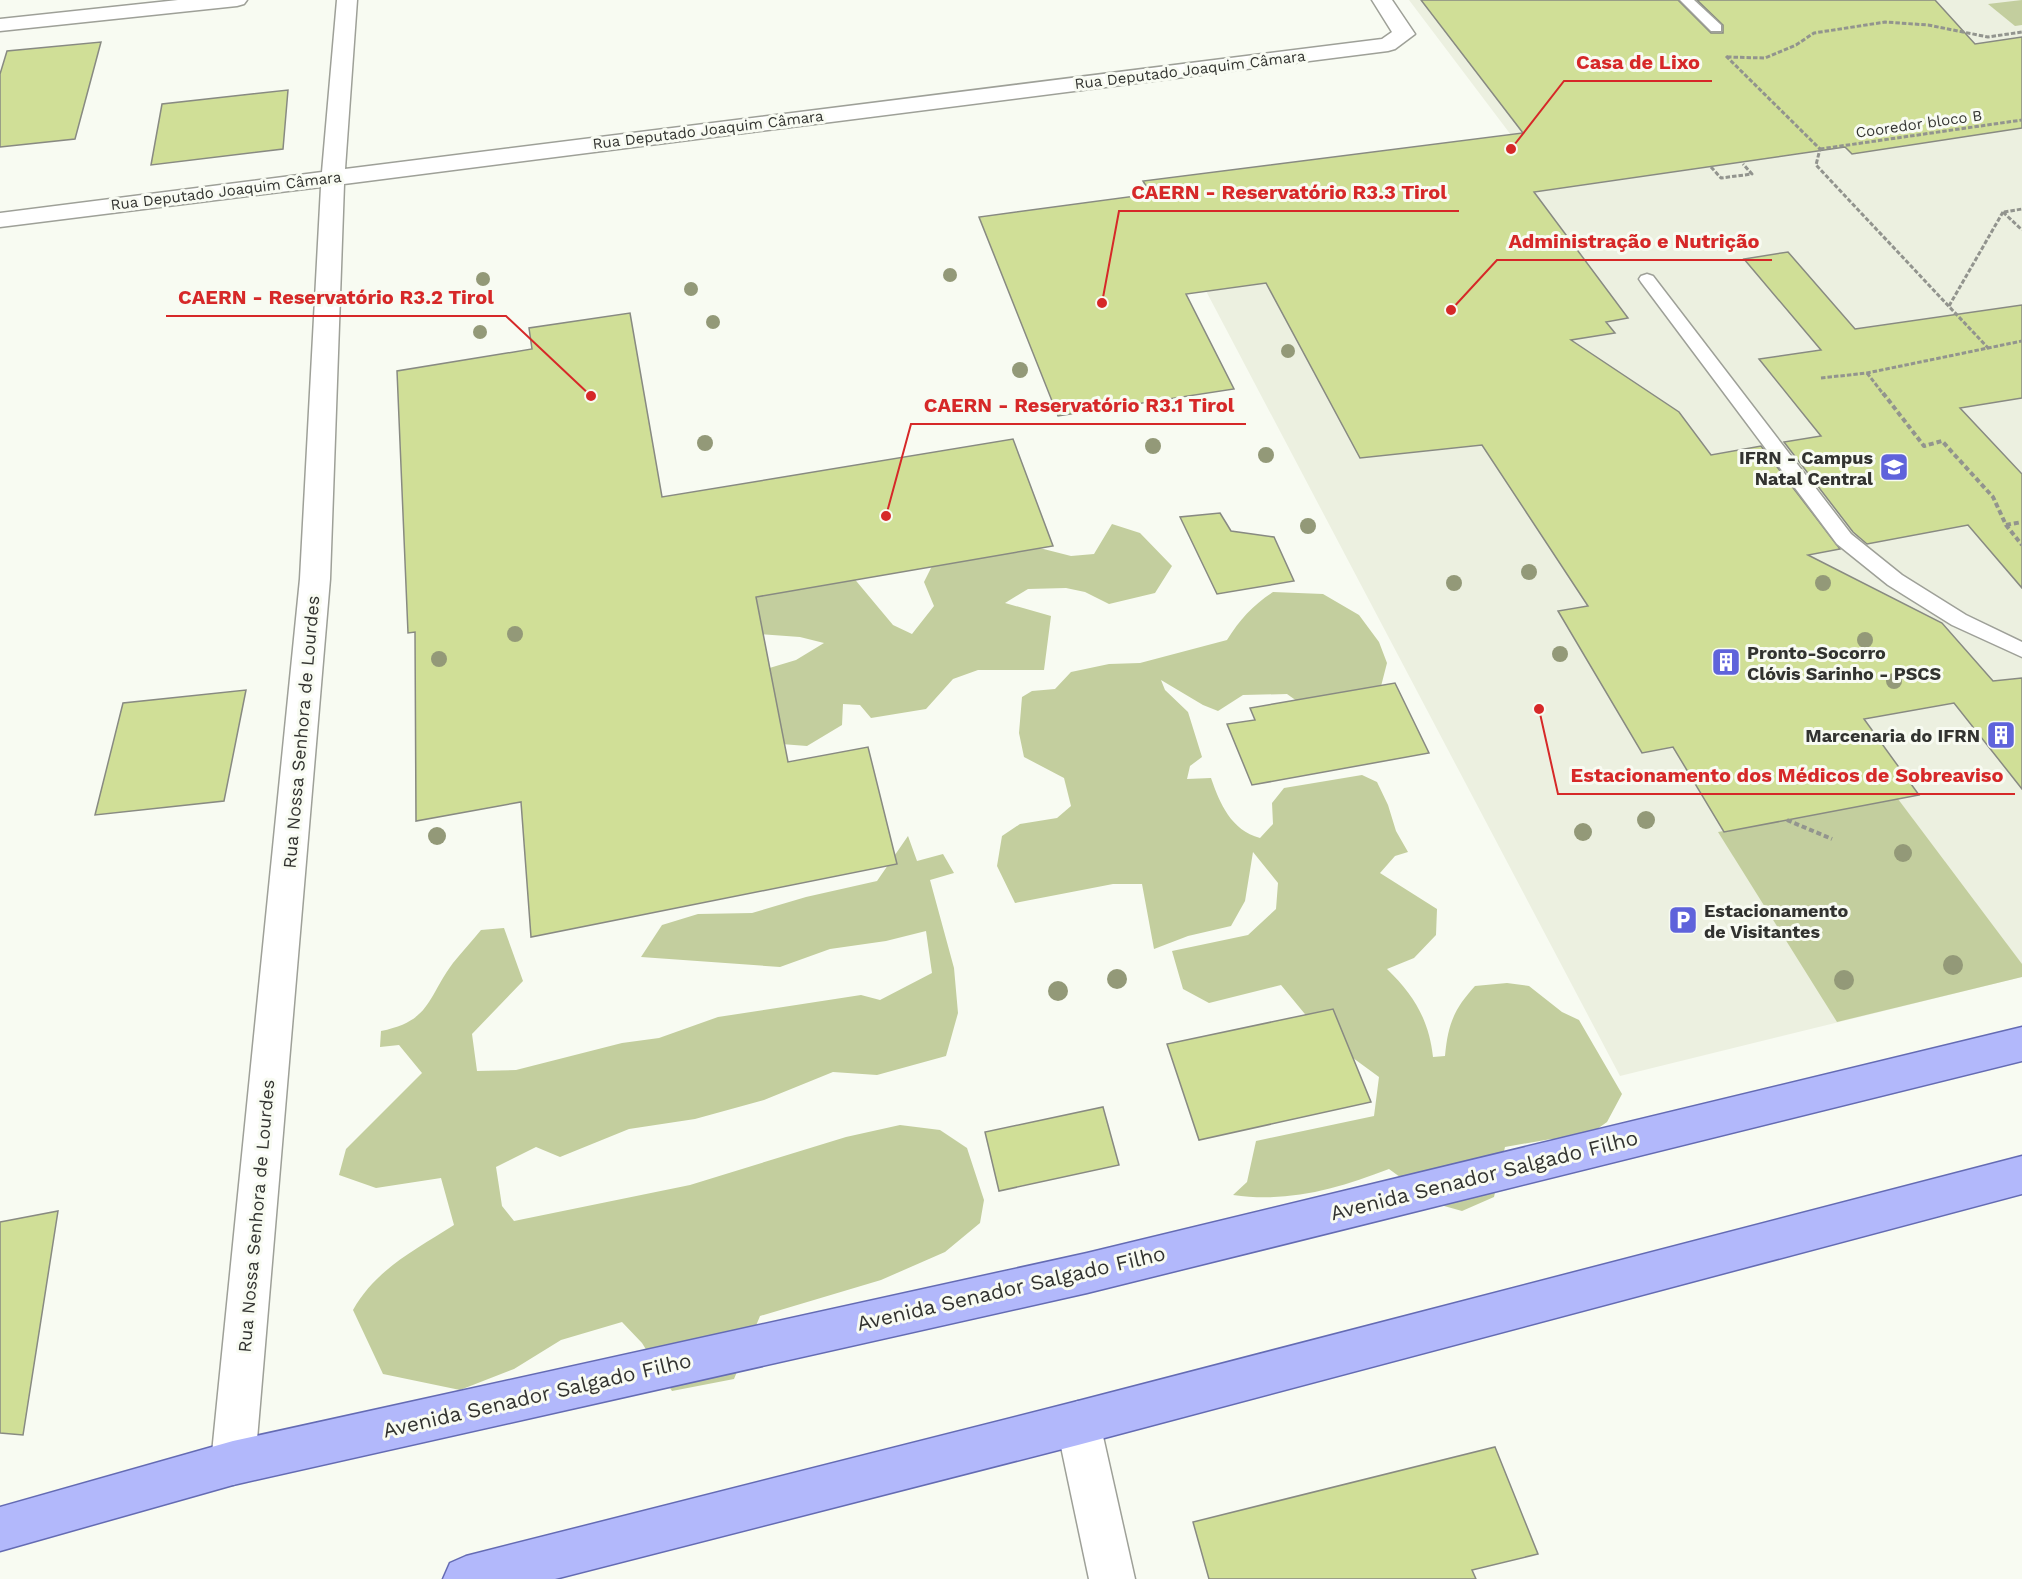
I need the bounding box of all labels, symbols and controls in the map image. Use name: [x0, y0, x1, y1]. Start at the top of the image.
callout: Casa de Lixo: [1564, 43, 1712, 81]
street label: Rua Deputado Joaquim Câmara: [1074, 47, 1307, 93]
text: Casa de Lixo: [1576, 50, 1700, 74]
street label: Cooredor bloco B: [1855, 106, 1983, 142]
street label: Rua Deputado Joaquim Câmara: [592, 107, 825, 153]
street label: Rua Deputado Joaquim Câmara: [110, 168, 343, 214]
callout: CAERN - Reservatório R3.3 Tirol: [1119, 173, 1459, 211]
text: CAERN - Reservatório R3.3 Tirol: [1131, 180, 1447, 204]
callout: Administração e Nutrição: [1497, 222, 1772, 260]
text: Administração e Nutrição: [1508, 229, 1760, 253]
callout: CAERN - Reservatório R3.2 Tirol: [166, 278, 506, 316]
text: CAERN - Reservatório R3.2 Tirol: [178, 285, 494, 309]
callout: CAERN - Reservatório R3.1 Tirol: [911, 386, 1246, 424]
text: CAERN - Reservatório R3.1 Tirol: [924, 393, 1235, 417]
place label: IFRN - Campus Natal Central: [1739, 447, 1873, 489]
school or university icon: IFRN - Campus Natal Central: [1878, 451, 1910, 483]
street label: Rua Nossa Senhora de Lourdes: [279, 595, 323, 869]
place label: Pronto-Socorro Clóvis Sarinho - PSCS: [1747, 642, 1942, 684]
building icon: Pronto-Socorro Clóvis Sarinho - PSCS: [1710, 646, 1742, 678]
building icon: Marcenaria do IFRN: [1985, 719, 2017, 751]
place label: Marcenaria do IFRN: [1805, 725, 1980, 746]
callout: Estacionamento dos Médicos de Sobreaviso: [1558, 756, 2015, 794]
text: Estacionamento dos Médicos de Sobreaviso: [1571, 763, 2003, 787]
place label: Estacionamento de Visitantes: [1704, 900, 1848, 942]
parking icon: Estacionamento de Visitantes: [1667, 904, 1699, 936]
street label: Rua Nossa Senhora de Lourdes: [234, 1079, 278, 1353]
street label: Avenida Senador Salgado Filho: [1328, 1125, 1640, 1225]
street label: Avenida Senador Salgado Filho: [854, 1240, 1168, 1336]
street label: Avenida Senador Salgado Filho: [380, 1347, 694, 1443]

